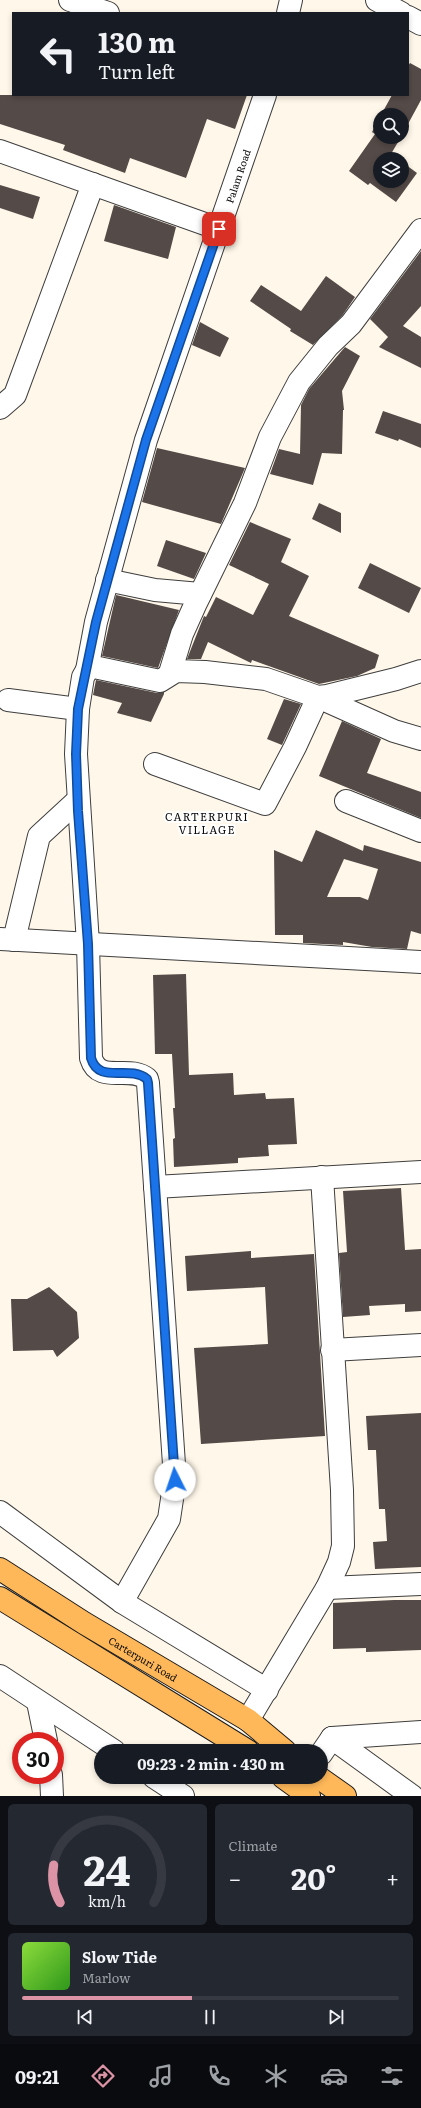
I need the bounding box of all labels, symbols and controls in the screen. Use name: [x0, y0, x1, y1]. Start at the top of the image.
text: 130 m: [98, 20, 176, 62]
icon: left: [32, 28, 84, 80]
text: Turn left: [98, 58, 175, 85]
map controls: [373, 108, 409, 188]
button: search: [373, 108, 409, 144]
street label: Palam Road: [221, 147, 253, 205]
button: layers: [373, 152, 409, 188]
pin: [202, 212, 236, 246]
icon: arrive: [208, 218, 230, 240]
district label: CARTERPURI VILLAGE: [165, 808, 249, 837]
position arrow: [154, 1459, 196, 1501]
street label: Carterpuri Road: [106, 1632, 181, 1684]
speed limit sign: 30: [12, 1732, 64, 1784]
text: 09:23 · 2 min · 430 m: [137, 1752, 285, 1775]
text: 24: [84, 1836, 131, 1898]
text: Climate: [229, 1836, 277, 1855]
text: 20°: [291, 1855, 336, 1899]
text: −: [229, 1861, 241, 1894]
text: +: [386, 1861, 399, 1894]
text: km/h: [88, 1889, 127, 1910]
text: Slow Tide: [82, 1945, 157, 1968]
text: Marlow: [82, 1968, 130, 1987]
icon: previous: [74, 2006, 96, 2028]
icon: pause: [199, 2006, 221, 2028]
icon: next: [325, 2006, 347, 2028]
icon: directions: [89, 2062, 117, 2090]
icon: music: [147, 2062, 175, 2090]
icon: phone: [205, 2062, 233, 2090]
icon: climate: [262, 2062, 290, 2090]
icon: car: [320, 2062, 348, 2090]
icon: filters: [378, 2062, 406, 2090]
text: 09:21: [15, 2063, 59, 2090]

